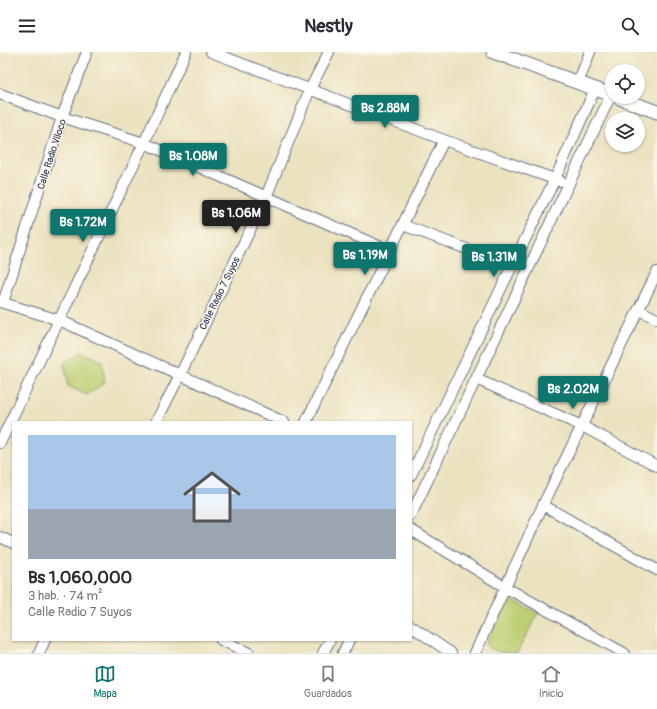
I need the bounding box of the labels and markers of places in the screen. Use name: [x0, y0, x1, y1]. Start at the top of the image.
pin: Bs 2.88M: [344, 95, 426, 129]
pin: Bs 1.08M: [152, 143, 234, 177]
pin: Bs 1.06M: [195, 200, 277, 234]
pin: Bs 1.72M: [42, 209, 124, 243]
pin: Bs 1.19M: [324, 242, 406, 276]
pin: Bs 1.31M: [453, 244, 535, 278]
pin: Bs 2.02M: [532, 376, 614, 410]

